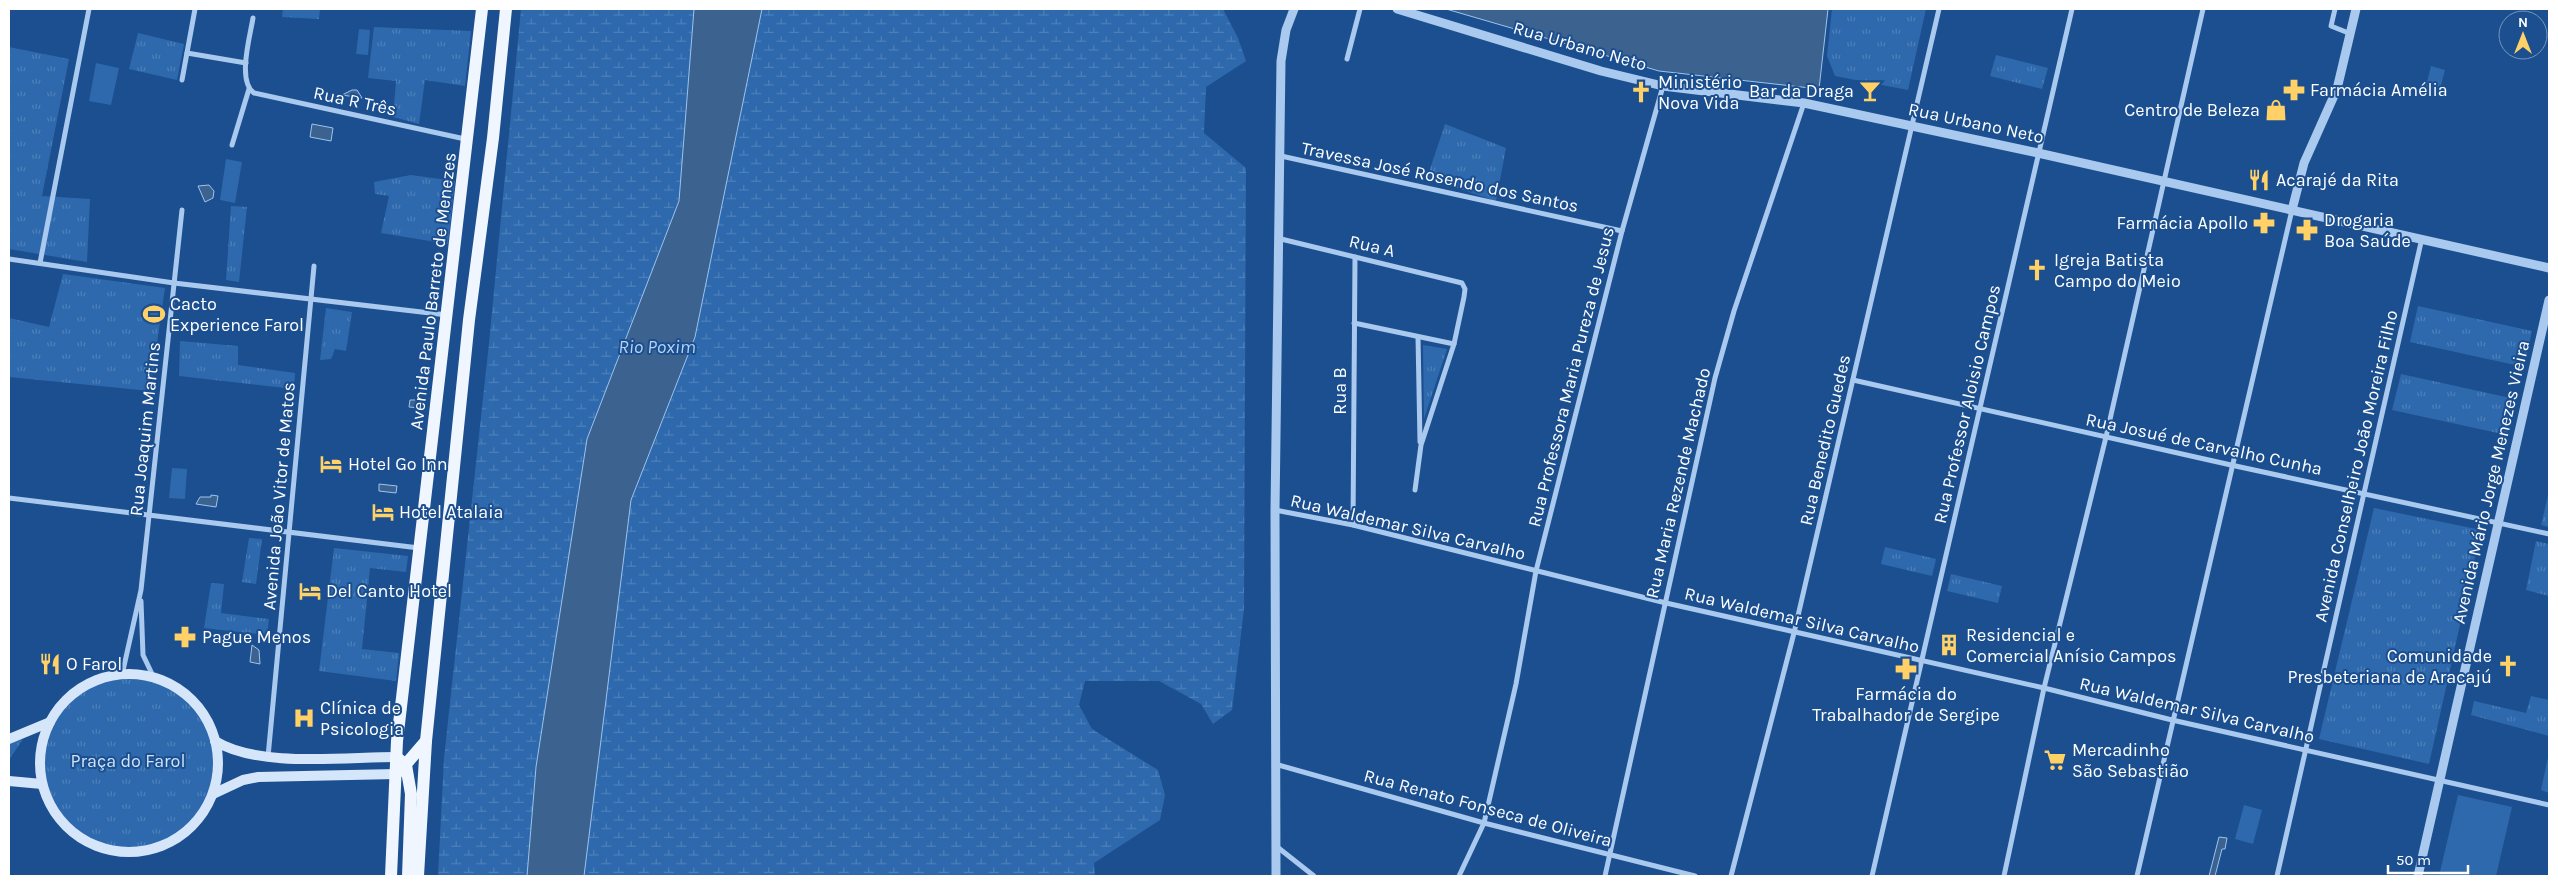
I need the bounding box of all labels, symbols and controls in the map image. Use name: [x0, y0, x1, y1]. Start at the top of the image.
north arrow: [2498, 10, 2548, 60]
text: N: [2518, 14, 2528, 31]
street label: Rua Urbano Neto: [1511, 16, 1649, 76]
place label: Ministério Nova Vida: [1658, 71, 1742, 114]
pharmacy icon: Farmácia Amélia: [2281, 77, 2307, 103]
bar icon: Bar da Draga: [1857, 78, 1883, 104]
church icon: Ministério Nova Vida: [1628, 79, 1654, 105]
place label: Farmácia Amélia: [2310, 79, 2448, 101]
place label: Bar da Draga: [1749, 80, 1854, 102]
street label: Rua R Três: [311, 81, 399, 121]
shop icon: Centro de Beleza: [2263, 97, 2289, 123]
street label: Rua Urbano Neto: [1906, 98, 2046, 148]
place label: Centro de Beleza: [2124, 99, 2260, 121]
street label: Travessa José Rosendo dos Santos: [1299, 137, 1581, 217]
street label: Avenida Paulo Barreto de Menezes: [405, 151, 461, 431]
restaurant icon: Acarajé da Rita: [2246, 167, 2272, 193]
place label: Acarajé da Rita: [2276, 169, 2399, 191]
place label: Drogaria Boa Saúde: [2324, 209, 2411, 252]
pharmacy icon: Farmácia Apollo: [2251, 210, 2277, 236]
place label: Farmácia Apollo: [2116, 212, 2248, 234]
pharmacy icon: Drogaria Boa Saúde: [2294, 217, 2320, 243]
street label: Rua Professora Maria Pureza de Jesus: [1523, 225, 1619, 529]
street label: Rua A: [1347, 230, 1397, 262]
place label: Igreja Batista Campo do Meio: [2054, 249, 2181, 292]
church icon: Igreja Batista Campo do Meio: [2024, 257, 2050, 283]
street label: Rua Professor Aloisio Campos: [1929, 282, 2005, 526]
place label: Cacto Experience Farol: [170, 293, 304, 336]
sports icon: Cacto Experience Farol: [141, 301, 167, 327]
street label: Avenida Conselheiro João Moreira Filho: [2309, 308, 2403, 624]
water label: Rio Poxim: [618, 336, 696, 358]
street label: Avenida Mário Jorge Menezes Vieira: [2448, 338, 2534, 626]
street label: Rua Joaquim Martins: [125, 341, 165, 517]
street label: Rua Benedito Guedes: [1795, 352, 1855, 528]
street label: Rua Maria Rezende Machado: [1641, 365, 1715, 601]
street label: Rua B: [1329, 367, 1351, 415]
street label: Avenida João Vitor de Matos: [258, 381, 300, 611]
street label: Rua Josué de Carvalho Cunha: [2084, 408, 2324, 480]
hotel icon: Hotel Go Inn: [318, 451, 344, 477]
place label: Hotel Go Inn: [348, 453, 448, 475]
street label: Rua Waldemar Silva Carvalho: [1288, 489, 1528, 565]
hotel icon: Hotel Atalaia: [370, 499, 396, 525]
place label: Hotel Atalaia: [399, 501, 503, 523]
hotel icon: Del Canto Hotel: [297, 578, 323, 604]
place label: Del Canto Hotel: [326, 580, 452, 602]
street label: Rua Waldemar Silva Carvalho: [1682, 582, 1922, 658]
pharmacy icon: Pague Menos: [172, 624, 198, 650]
place label: Residencial e Comercial Anísio Campos: [1966, 624, 2176, 667]
place label: Pague Menos: [202, 626, 311, 648]
building icon: Residencial e Comercial Anísio Campos: [1936, 632, 1962, 658]
place label: Comunidade Presbeteriana de Aracajú: [2287, 645, 2492, 688]
restaurant icon: O Farol: [37, 651, 63, 677]
place label: O Farol: [66, 653, 122, 675]
church icon: Comunidade Presbeteriana de Aracajú: [2495, 653, 2521, 679]
pharmacy icon: Farmácia do Trabalhador de Sergipe: [1893, 656, 1919, 682]
street label: Rua Waldemar Silva Carvalho: [2077, 672, 2317, 748]
place label: Farmácia do Trabalhador de Sergipe: [1812, 683, 2000, 726]
place label: Clínica de Psicologia: [320, 697, 404, 740]
hospital icon: Clínica de Psicologia: [291, 705, 317, 731]
place label: Mercadinho São Sebastião: [2072, 739, 2189, 782]
supermarket icon: Mercadinho São Sebastião: [2042, 747, 2068, 773]
park label: Praça do Farol: [71, 750, 185, 772]
street label: Rua Renato Fonseca de Oliveira: [1361, 764, 1615, 852]
scale bar: [2388, 842, 2468, 874]
text: 50 m: [2396, 851, 2431, 869]

